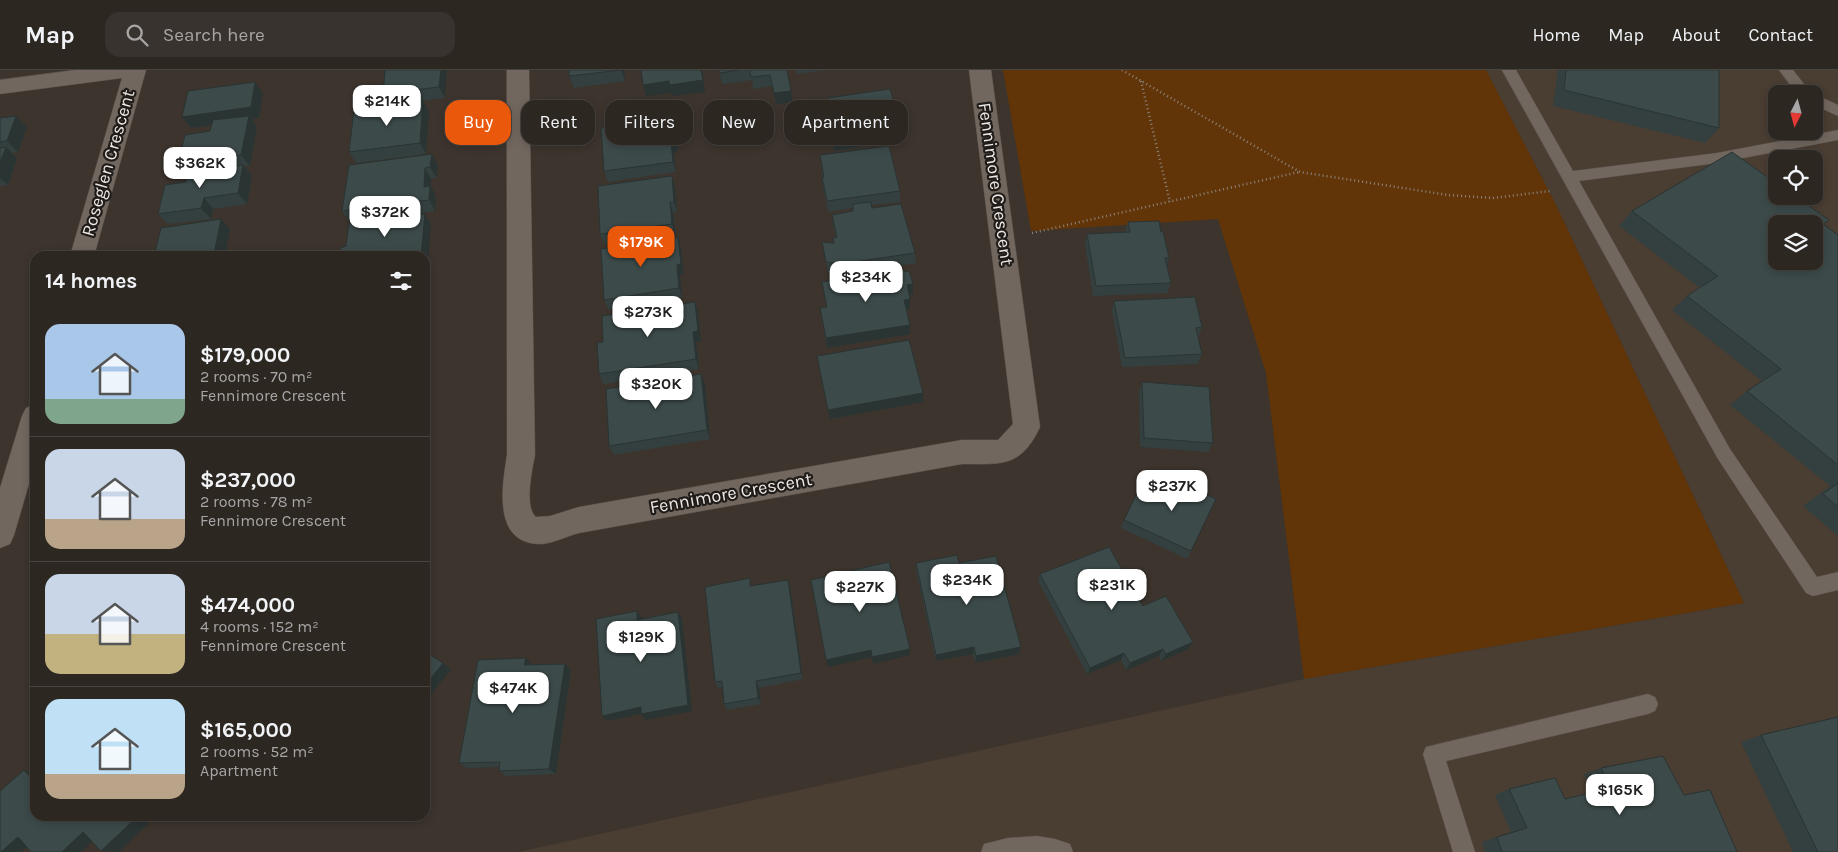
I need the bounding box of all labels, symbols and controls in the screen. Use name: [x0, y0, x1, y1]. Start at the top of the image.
search box: [105, 12, 455, 57]
text: Map: [25, 21, 75, 49]
icon: search: [123, 21, 151, 49]
text: Search here: [163, 24, 265, 46]
text: Home: [1532, 24, 1580, 46]
text: Map: [1608, 24, 1644, 46]
text: About: [1672, 24, 1721, 46]
text: Contact: [1749, 24, 1813, 46]
pin: $214K: [352, 85, 422, 127]
north arrow: [1768, 85, 1822, 140]
map controls: [1768, 85, 1823, 270]
street label: Roseglen Crescent: [77, 87, 140, 239]
text: $214K: [364, 91, 410, 110]
chip: Buy: [445, 100, 511, 145]
chip: Rent: [521, 100, 595, 145]
chip: Filters: [605, 100, 693, 145]
chip: New: [703, 100, 774, 145]
chip: Apartment: [784, 100, 908, 145]
street label: Fennimore Crescent: [974, 101, 1018, 267]
pin: $362K: [165, 146, 235, 189]
button: locate: [1768, 150, 1823, 205]
text: $362K: [175, 153, 225, 172]
pin: $372K: [350, 196, 420, 238]
text: $372K: [360, 202, 410, 221]
button: layers: [1768, 215, 1823, 270]
pin: $179K: [606, 226, 676, 268]
text: $179K: [619, 232, 663, 251]
pin: $234K: [831, 260, 901, 303]
icon: filters: [387, 267, 415, 295]
text: $234K: [841, 267, 891, 286]
text: 14 homes: [45, 269, 137, 293]
pin: $273K: [613, 296, 683, 338]
text: $273K: [623, 302, 673, 321]
text: $179,000: [200, 343, 290, 367]
icon: home: [85, 344, 145, 404]
text: 2 rooms · 70 m²: [200, 367, 312, 386]
pin: $320K: [621, 368, 691, 410]
text: $320K: [630, 374, 682, 393]
text: Fennimore Crescent: [200, 386, 346, 405]
text: $237,000: [200, 468, 296, 492]
street label: Fennimore Crescent: [648, 468, 814, 518]
icon: home: [85, 469, 145, 529]
pin: $237K: [1137, 470, 1207, 512]
text: $237K: [1147, 476, 1197, 495]
text: 2 rooms · 78 m²: [200, 492, 313, 511]
text: Fennimore Crescent: [200, 511, 346, 530]
pin: $234K: [932, 564, 1002, 606]
pin: $231K: [1077, 568, 1147, 611]
pin: $227K: [825, 570, 895, 613]
text: $234K: [942, 570, 992, 589]
text: $231K: [1089, 575, 1135, 594]
text: $227K: [836, 577, 884, 596]
text: $474,000: [200, 593, 295, 617]
icon: home: [85, 594, 145, 654]
text: 4 rooms · 152 m²: [200, 617, 319, 636]
pin: $129K: [606, 620, 676, 663]
text: $129K: [618, 627, 664, 646]
text: Fennimore Crescent: [200, 636, 346, 655]
pin: $474K: [478, 672, 548, 714]
text: $474K: [489, 678, 537, 697]
text: $165,000: [200, 718, 292, 742]
icon: home: [85, 719, 145, 779]
text: 2 rooms · 52 m²: [200, 742, 314, 761]
text: Apartment: [200, 761, 278, 780]
pin: $165K: [1585, 774, 1655, 816]
text: $165K: [1597, 780, 1643, 799]

